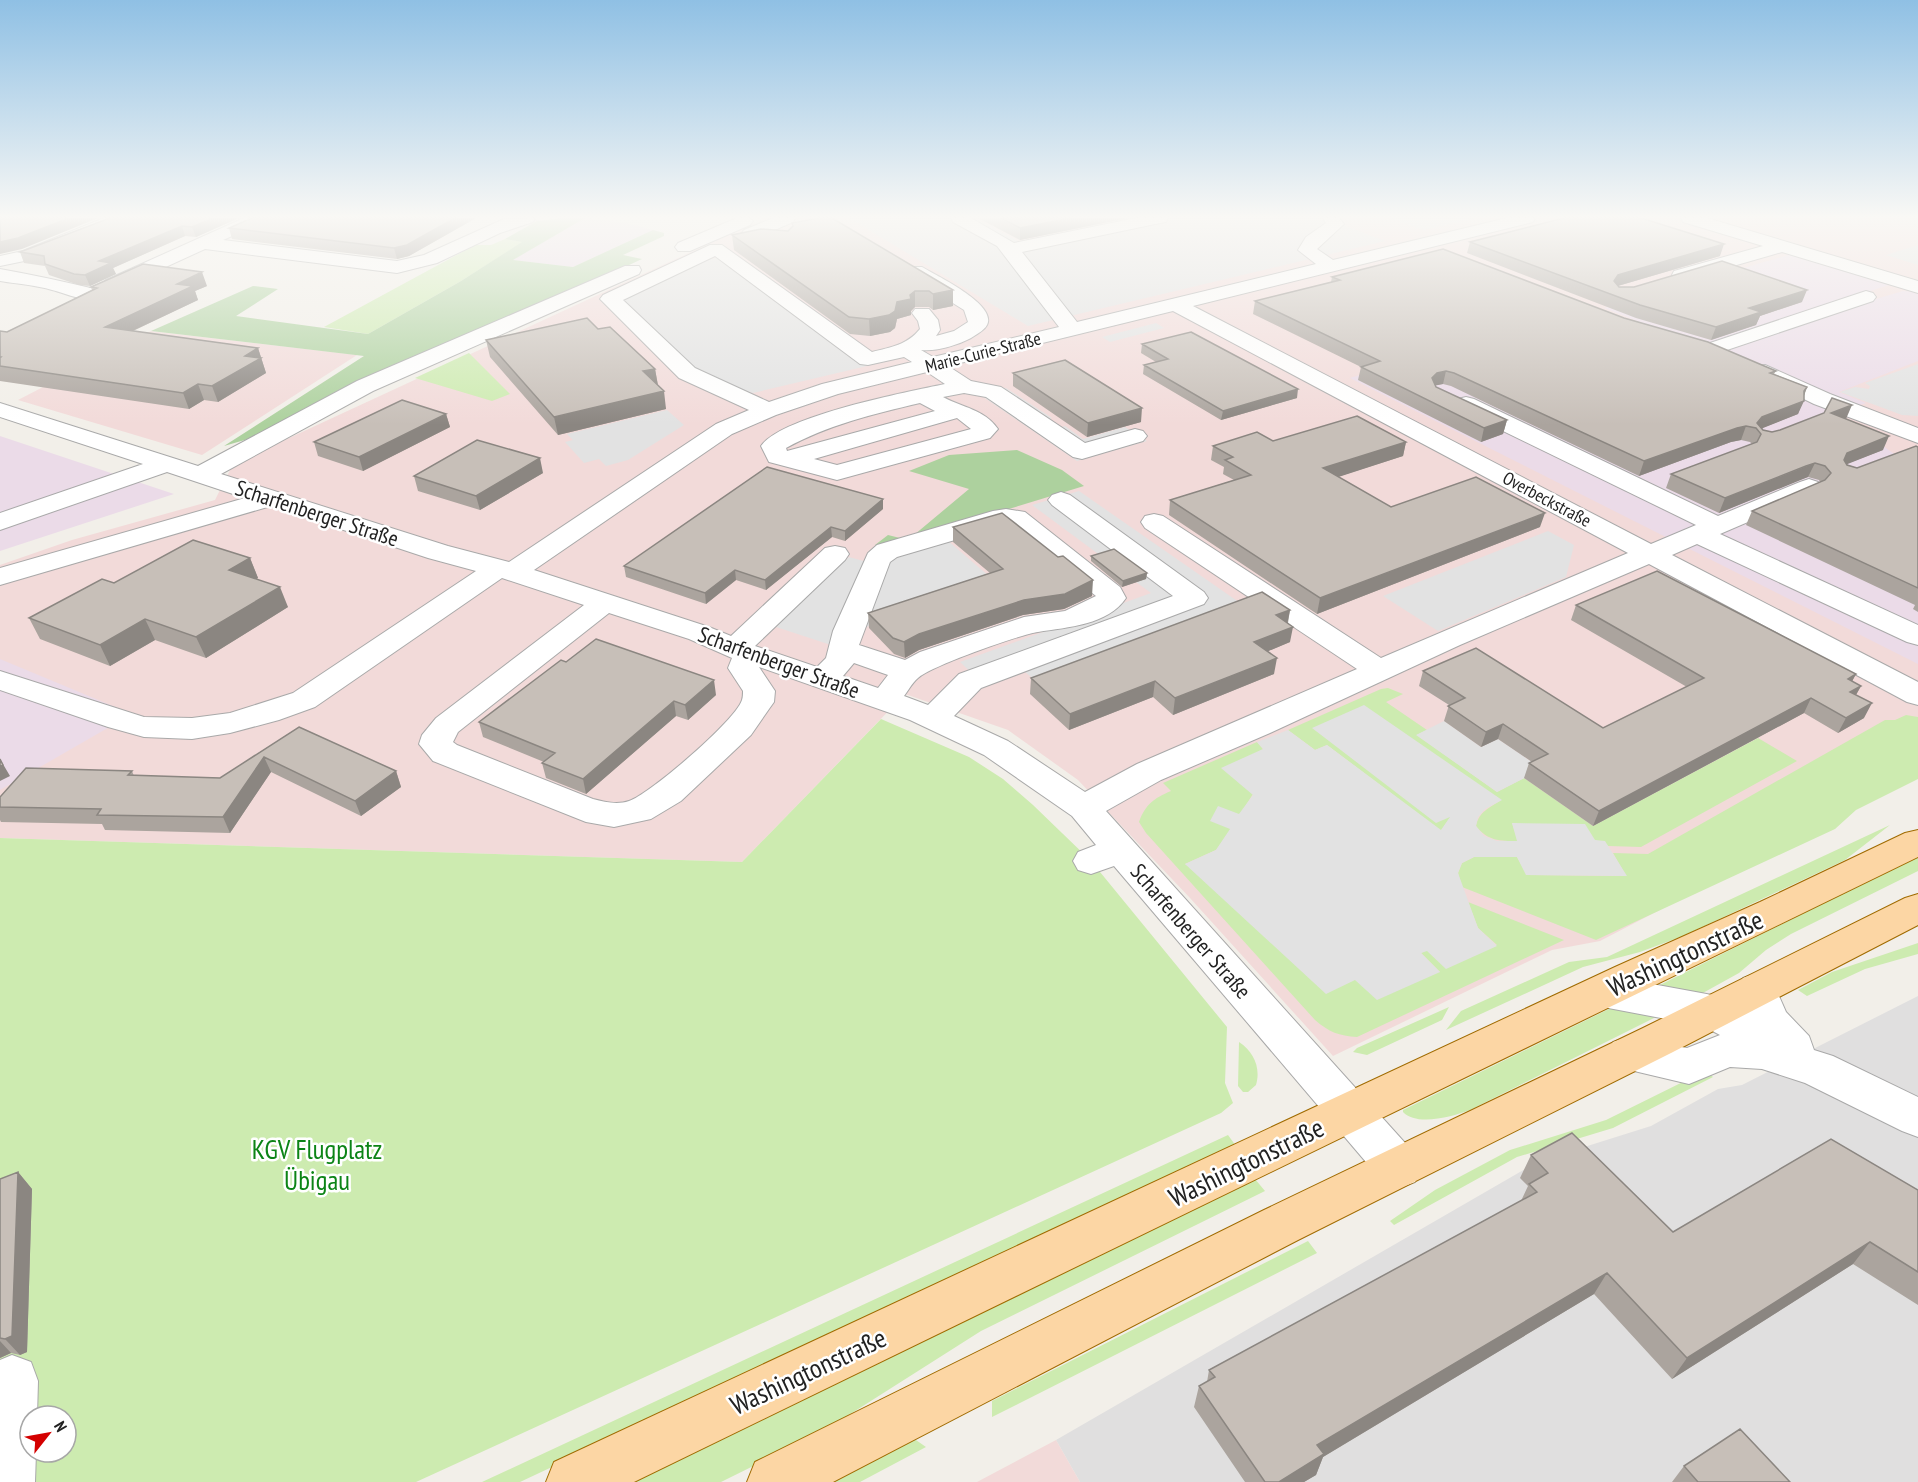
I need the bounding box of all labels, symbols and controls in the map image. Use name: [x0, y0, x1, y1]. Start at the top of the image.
street label: Marie-Curie-Straße: [923, 327, 1043, 377]
street label: Overbeckstraße: [1499, 466, 1595, 532]
street label: Scharfenberger Straße: [232, 473, 402, 553]
street label: Scharfenberger Straße: [694, 620, 864, 704]
street label: Scharfenberger Straße: [1125, 858, 1257, 1004]
street label: Washingtonstraße: [1602, 902, 1768, 1004]
street label: Washingtonstraße: [1163, 1110, 1329, 1214]
park label: KGV Flugplatz Übigau: [252, 1132, 382, 1197]
street label: Washingtonstraße: [725, 1320, 891, 1422]
north arrow: [18, 1404, 78, 1464]
text: N: [50, 1417, 72, 1435]

